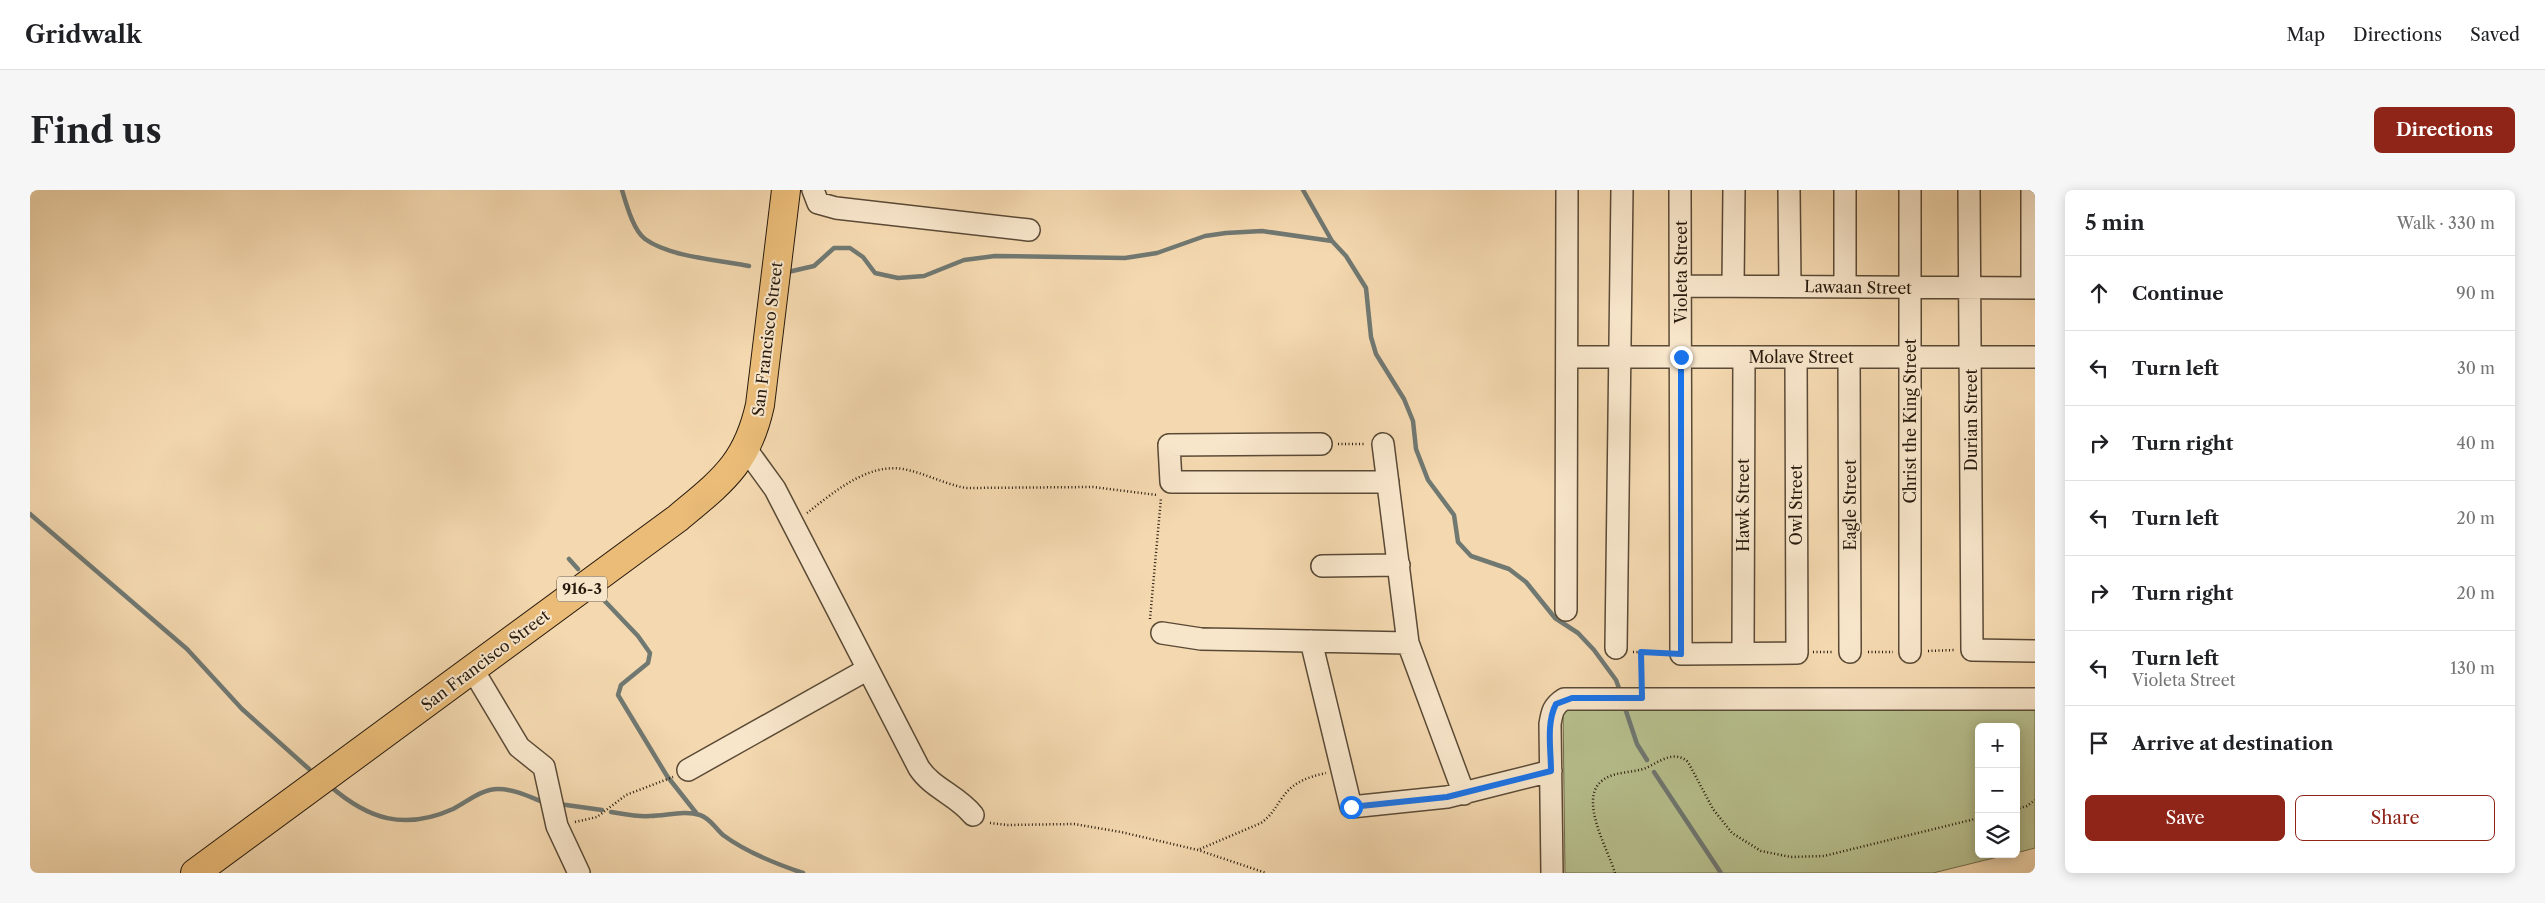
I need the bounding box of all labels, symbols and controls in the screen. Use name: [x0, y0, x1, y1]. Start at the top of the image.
text: Gridwalk: [25, 20, 142, 49]
text: Map: [2286, 24, 2325, 46]
text: Directions: [2353, 24, 2442, 46]
text: Saved: [2470, 24, 2520, 46]
button: Directions: [2374, 107, 2515, 153]
text: Find us: [30, 109, 162, 152]
text: 5 min: [2085, 210, 2145, 235]
text: Walk · 330 m: [2397, 213, 2495, 233]
street label: Violeta Street: [1671, 220, 1691, 325]
street label: San Francisco Street: [748, 260, 786, 418]
street label: Lawaan Street: [1804, 276, 1912, 298]
icon: ahead: [2085, 279, 2113, 307]
text: Continue: [2132, 282, 2224, 305]
text: 90 m: [2456, 283, 2495, 303]
street label: Christ the King Street: [1900, 338, 1920, 504]
route end: [1670, 346, 1693, 369]
street label: Molave Street: [1748, 347, 1854, 367]
icon: left: [2085, 354, 2113, 382]
text: Turn left: [2132, 357, 2219, 380]
text: 30 m: [2457, 358, 2495, 378]
street label: Durian Street: [1961, 368, 1981, 471]
icon: right: [2085, 429, 2113, 457]
text: Turn right: [2132, 432, 2233, 455]
text: 40 m: [2456, 433, 2495, 453]
street label: Hawk Street: [1733, 458, 1753, 552]
street label: Eagle Street: [1840, 459, 1860, 551]
street label: Owl Street: [1786, 464, 1806, 545]
icon: left: [2085, 504, 2113, 532]
text: Turn left: [2132, 507, 2219, 530]
text: 20 m: [2456, 508, 2495, 528]
road number: 916-3: [557, 576, 607, 602]
icon: right: [2085, 579, 2113, 607]
text: Turn right: [2132, 582, 2233, 605]
text: 20 m: [2456, 583, 2495, 603]
street label: San Francisco Street: [417, 605, 553, 715]
text: Turn left: [2132, 647, 2219, 670]
icon: left: [2085, 654, 2113, 682]
text: 130 m: [2450, 658, 2495, 678]
text: Violeta Street: [2132, 670, 2235, 690]
map controls: [1975, 723, 2020, 858]
button: +: [1975, 723, 2020, 768]
icon: arrive: [2085, 729, 2113, 757]
text: Arrive at destination: [2132, 732, 2333, 755]
button: −: [1975, 768, 2020, 813]
button: Save: [2085, 795, 2285, 841]
button: Share: [2295, 795, 2495, 841]
route start: [1340, 796, 1363, 819]
button: layers: [1975, 813, 2020, 858]

